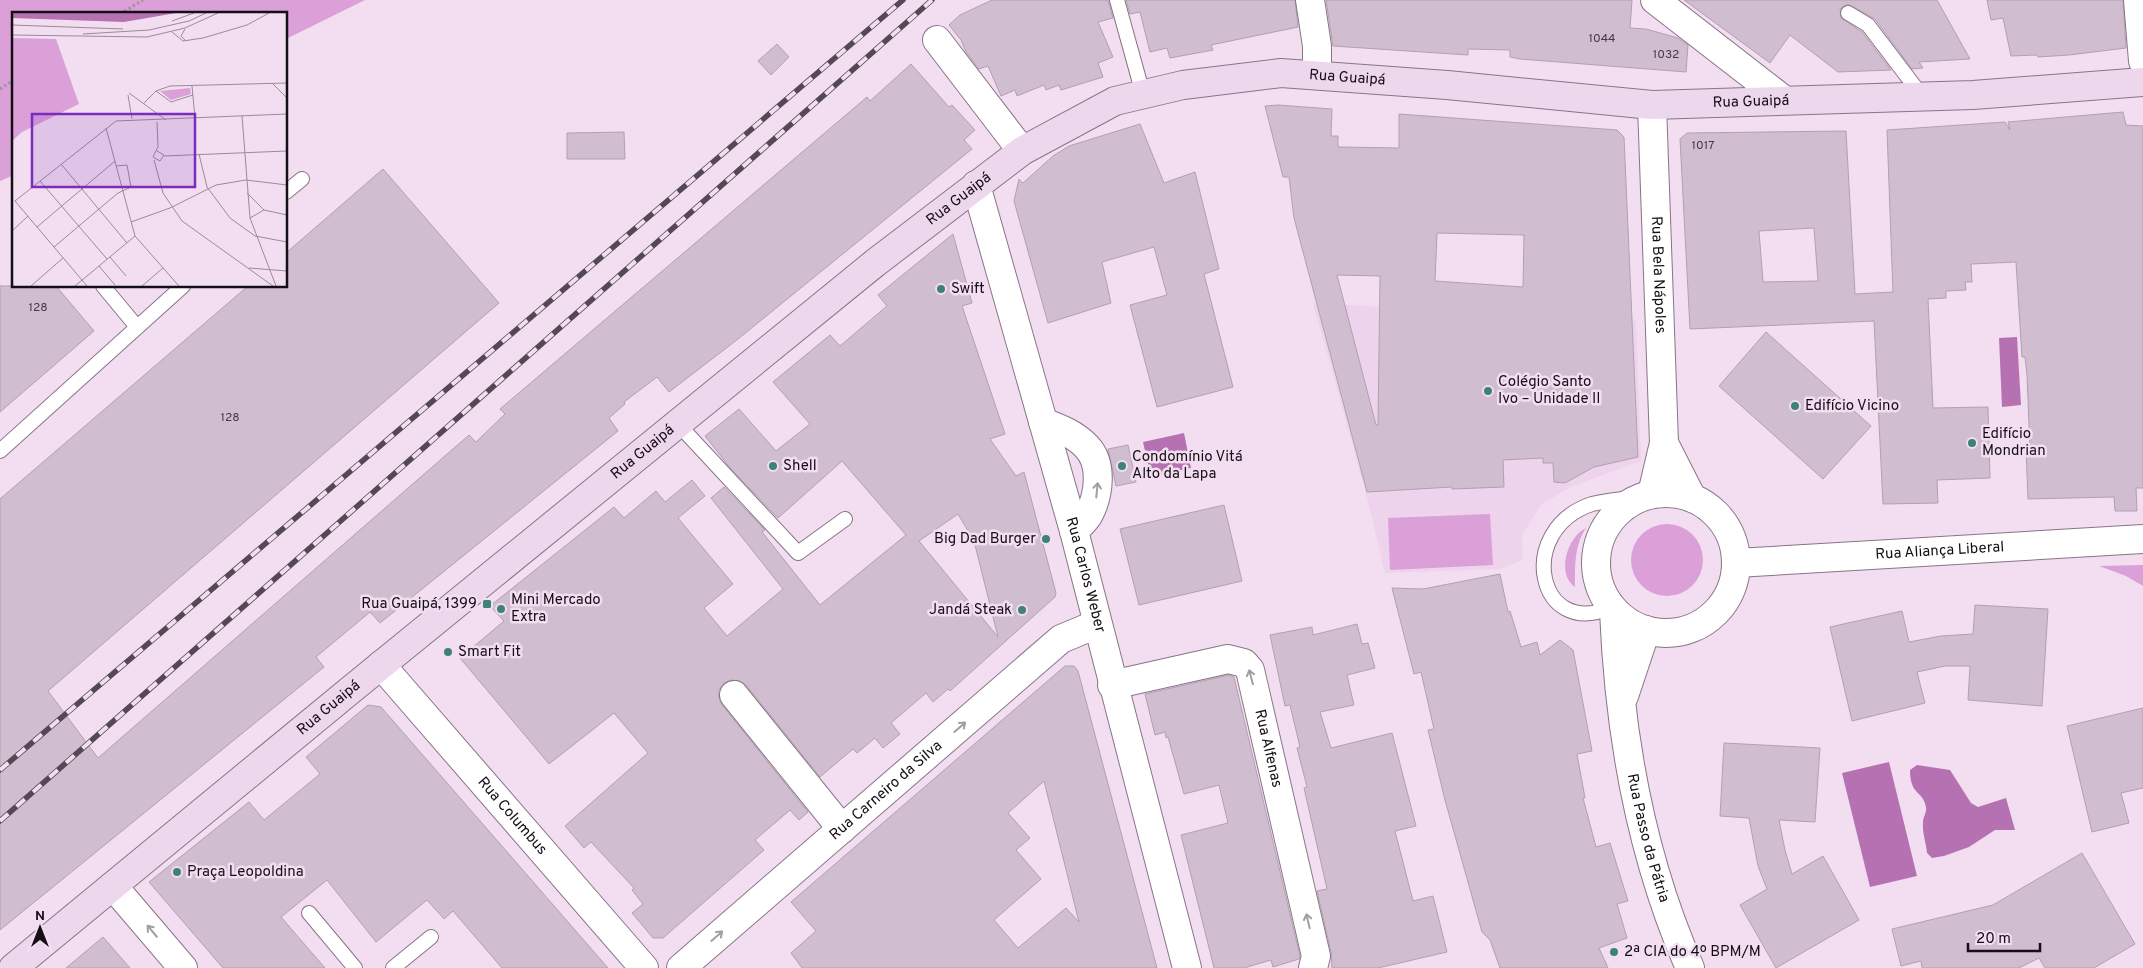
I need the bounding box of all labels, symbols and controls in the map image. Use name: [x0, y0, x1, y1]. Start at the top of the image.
inset map: [12, 12, 288, 288]
house number: 1044: [1588, 31, 1616, 47]
house number: 1032: [1653, 47, 1679, 63]
street label: Rua Guaipá: [1308, 66, 1386, 90]
street label: Rua Guaipá: [1712, 91, 1790, 113]
house number: 1017: [1692, 138, 1714, 154]
street label: Rua Guaipá: [923, 168, 995, 230]
street label: Rua Bela Nápoles: [1646, 216, 1670, 334]
place label: Swift: [951, 280, 985, 299]
marker: Swift: [935, 283, 947, 295]
house number: 128: [28, 300, 48, 316]
place label: Colégio Santo Ivo – Unidade II: [1498, 373, 1601, 409]
marker: Colégio Santo Ivo – Unidade II: [1482, 385, 1494, 397]
place label: Edifício Vicino: [1805, 397, 1899, 416]
marker: Edifício Vicino: [1789, 400, 1801, 412]
house number: 128: [220, 410, 240, 426]
street label: Rua Guaipá: [607, 421, 678, 484]
place label: Edifício Mondrian: [1982, 425, 2046, 461]
marker: Edifício Mondrian: [1966, 437, 1978, 449]
place label: Condomínio Vitá Alto da Lapa: [1132, 448, 1243, 484]
place label: Shell: [783, 457, 817, 476]
marker: Shell: [767, 460, 779, 472]
marker: Condomínio Vitá Alto da Lapa: [1116, 460, 1128, 472]
one-way arrow: [1092, 482, 1101, 498]
street label: Rua Carlos Weber: [1061, 515, 1109, 635]
place label: Big Dad Burger: [934, 530, 1036, 549]
marker: Big Dad Burger: [1040, 533, 1052, 545]
street label: Rua Aliança Liberal: [1875, 538, 2005, 564]
place label: Mini Mercado Extra: [511, 591, 601, 627]
place label: Rua Guaipá, 1399: [361, 595, 477, 614]
marker: Rua Guaipá, 1399: [481, 598, 493, 610]
place label: Jandá Steak: [929, 601, 1012, 620]
marker: Mini Mercado Extra: [495, 603, 507, 615]
marker: Jandá Steak: [1016, 604, 1028, 616]
place label: Smart Fit: [458, 643, 521, 662]
marker: Smart Fit: [442, 646, 454, 658]
one-way arrow: [1246, 670, 1255, 686]
street label: Rua Guaipá: [293, 676, 364, 740]
street label: Rua Alfenas: [1250, 707, 1286, 789]
one-way arrow: [953, 721, 966, 733]
street label: Rua Carneiro da Silva: [826, 737, 946, 845]
street label: Rua Passo da Pátria: [1622, 772, 1673, 905]
street label: Rua Columbus: [473, 773, 551, 859]
place label: Praça Leopoldina: [187, 863, 304, 882]
marker: Praça Leopoldina: [171, 866, 183, 878]
north arrow: [15, 903, 65, 953]
text: N: [35, 908, 45, 925]
one-way arrow: [1303, 913, 1312, 929]
scale bar: [1968, 920, 2040, 952]
one-way arrow: [146, 925, 157, 938]
one-way arrow: [711, 930, 724, 942]
text: 20 m: [1976, 930, 2011, 949]
place label: 2ª CIA do 4º BPM/M: [1624, 943, 1761, 962]
marker: 2ª CIA do 4º BPM/M: [1608, 946, 1620, 958]

